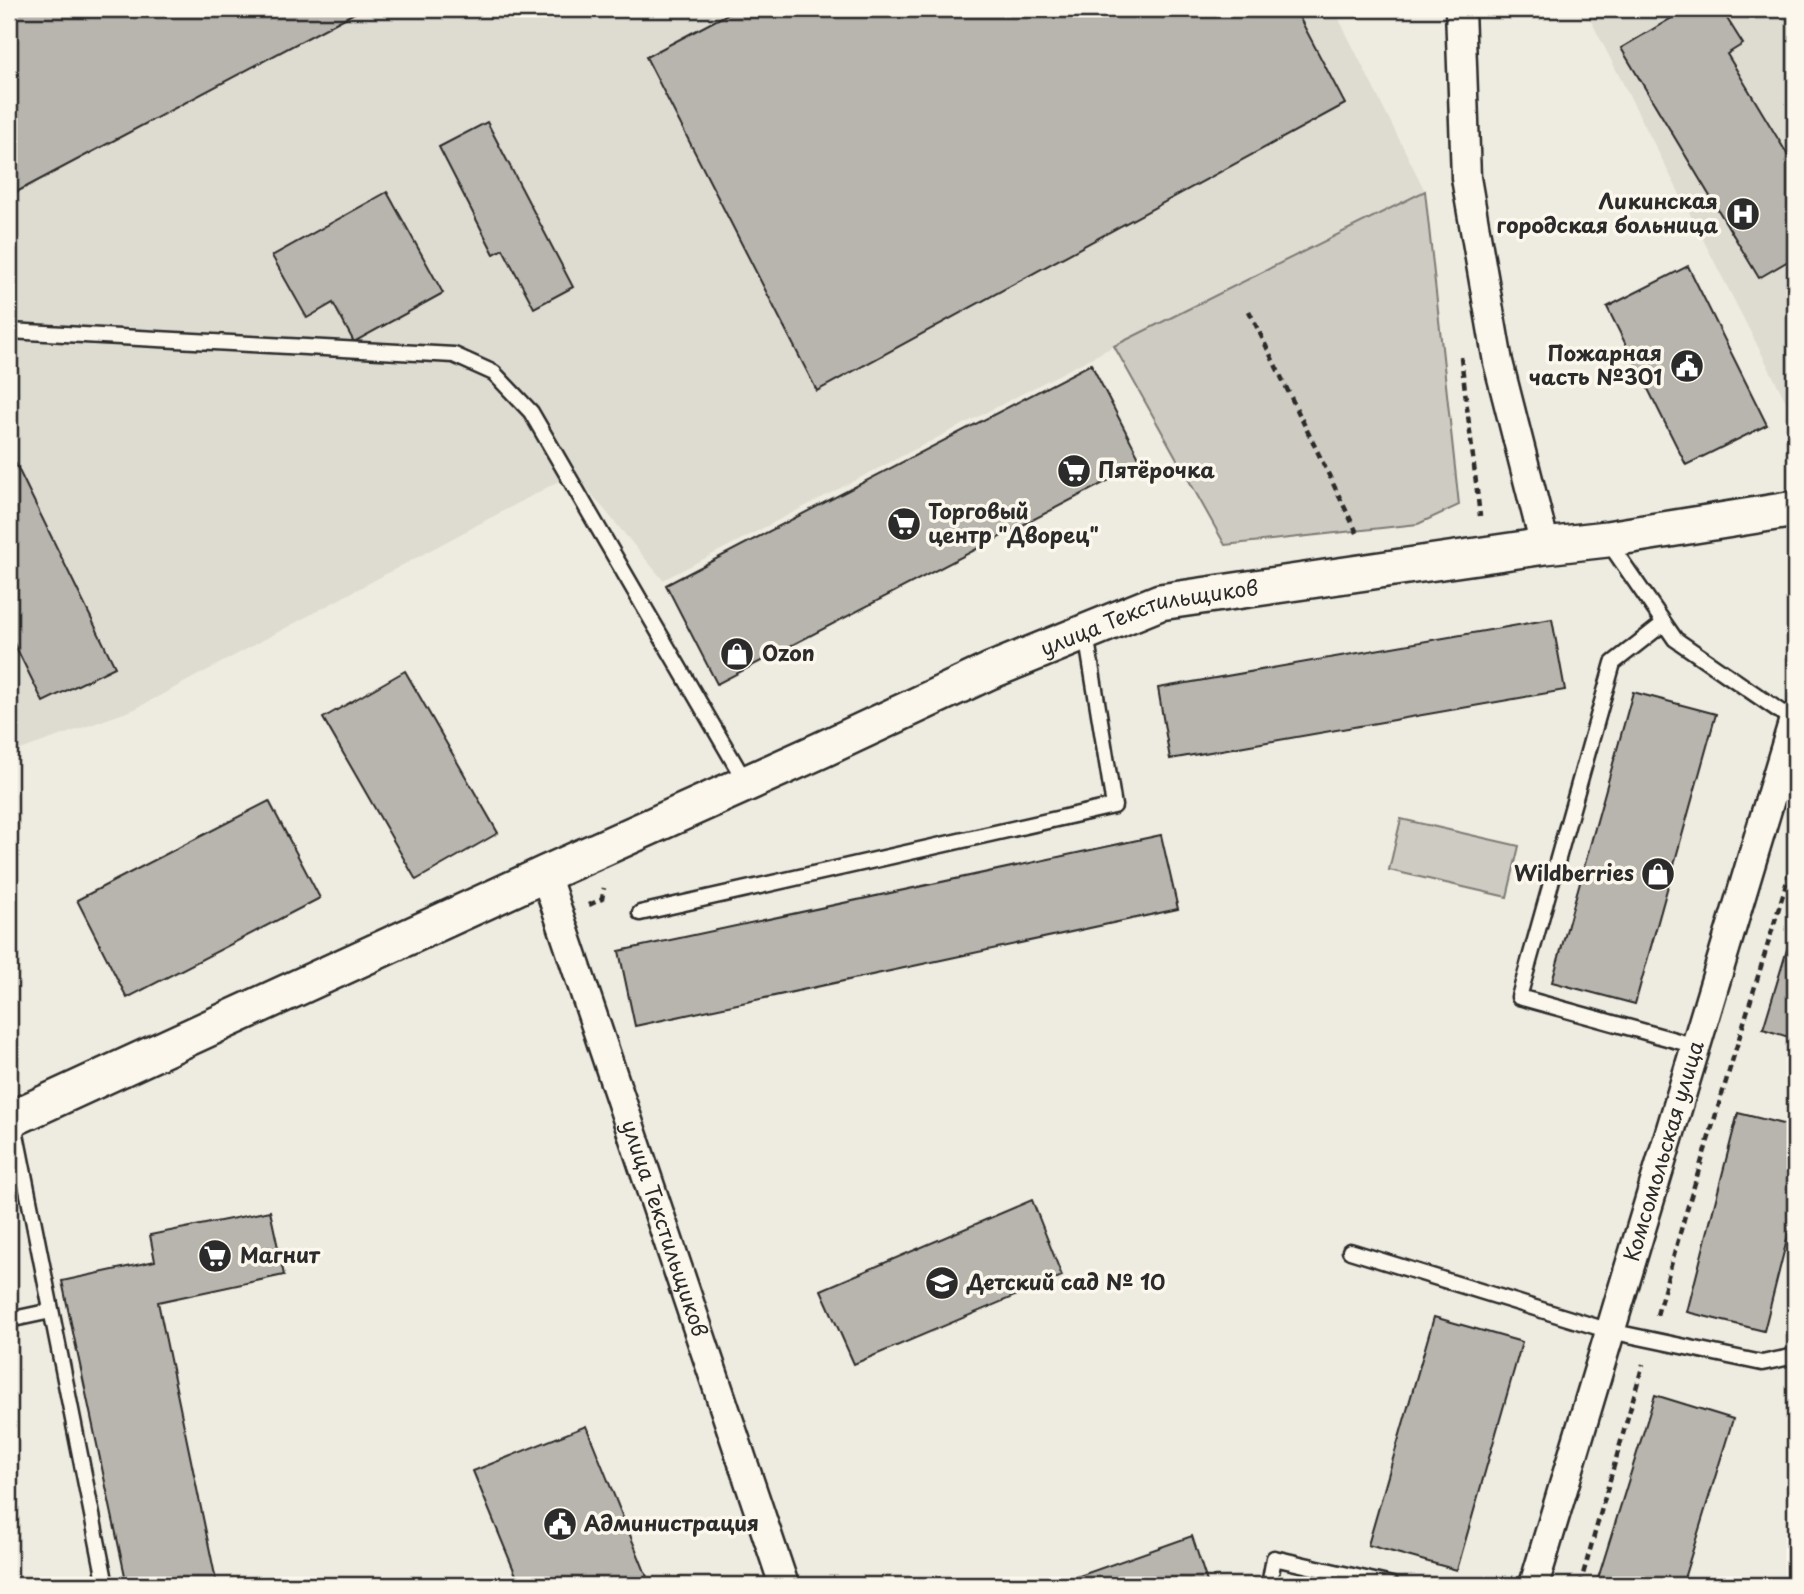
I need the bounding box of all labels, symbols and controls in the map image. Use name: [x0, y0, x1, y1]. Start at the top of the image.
place label: Ликинская городская больница: [1496, 184, 1718, 240]
hospital icon: Ликинская городская больница: [1724, 195, 1762, 233]
place label: Пожарная часть №301: [1529, 336, 1662, 392]
public building icon: Пожарная часть №301: [1668, 347, 1706, 385]
supermarket icon: Пятёрочка: [1055, 452, 1093, 490]
place label: Пятёрочка: [1098, 453, 1215, 485]
place label: Торговый центр "Дворец": [928, 494, 1099, 550]
supermarket icon: Торговый центр "Дворец": [885, 505, 923, 543]
street label: улица Текстильщиков: [1035, 570, 1260, 663]
shop icon: Ozon: [718, 635, 756, 673]
place label: Ozon: [762, 636, 815, 668]
shop icon: Wildberries: [1639, 855, 1677, 893]
place label: Wildberries: [1514, 856, 1634, 888]
street label: Комсомольская улица: [1614, 1036, 1711, 1265]
street label: улица Текстильщиков: [615, 1115, 717, 1341]
supermarket icon: Магнит: [196, 1237, 234, 1275]
place label: Магнит: [240, 1238, 321, 1270]
school or university icon: Детский сад № 10: [923, 1264, 961, 1302]
place label: Детский сад № 10: [966, 1265, 1165, 1297]
public building icon: Администрация: [541, 1505, 579, 1543]
place label: Администрация: [584, 1506, 759, 1538]

